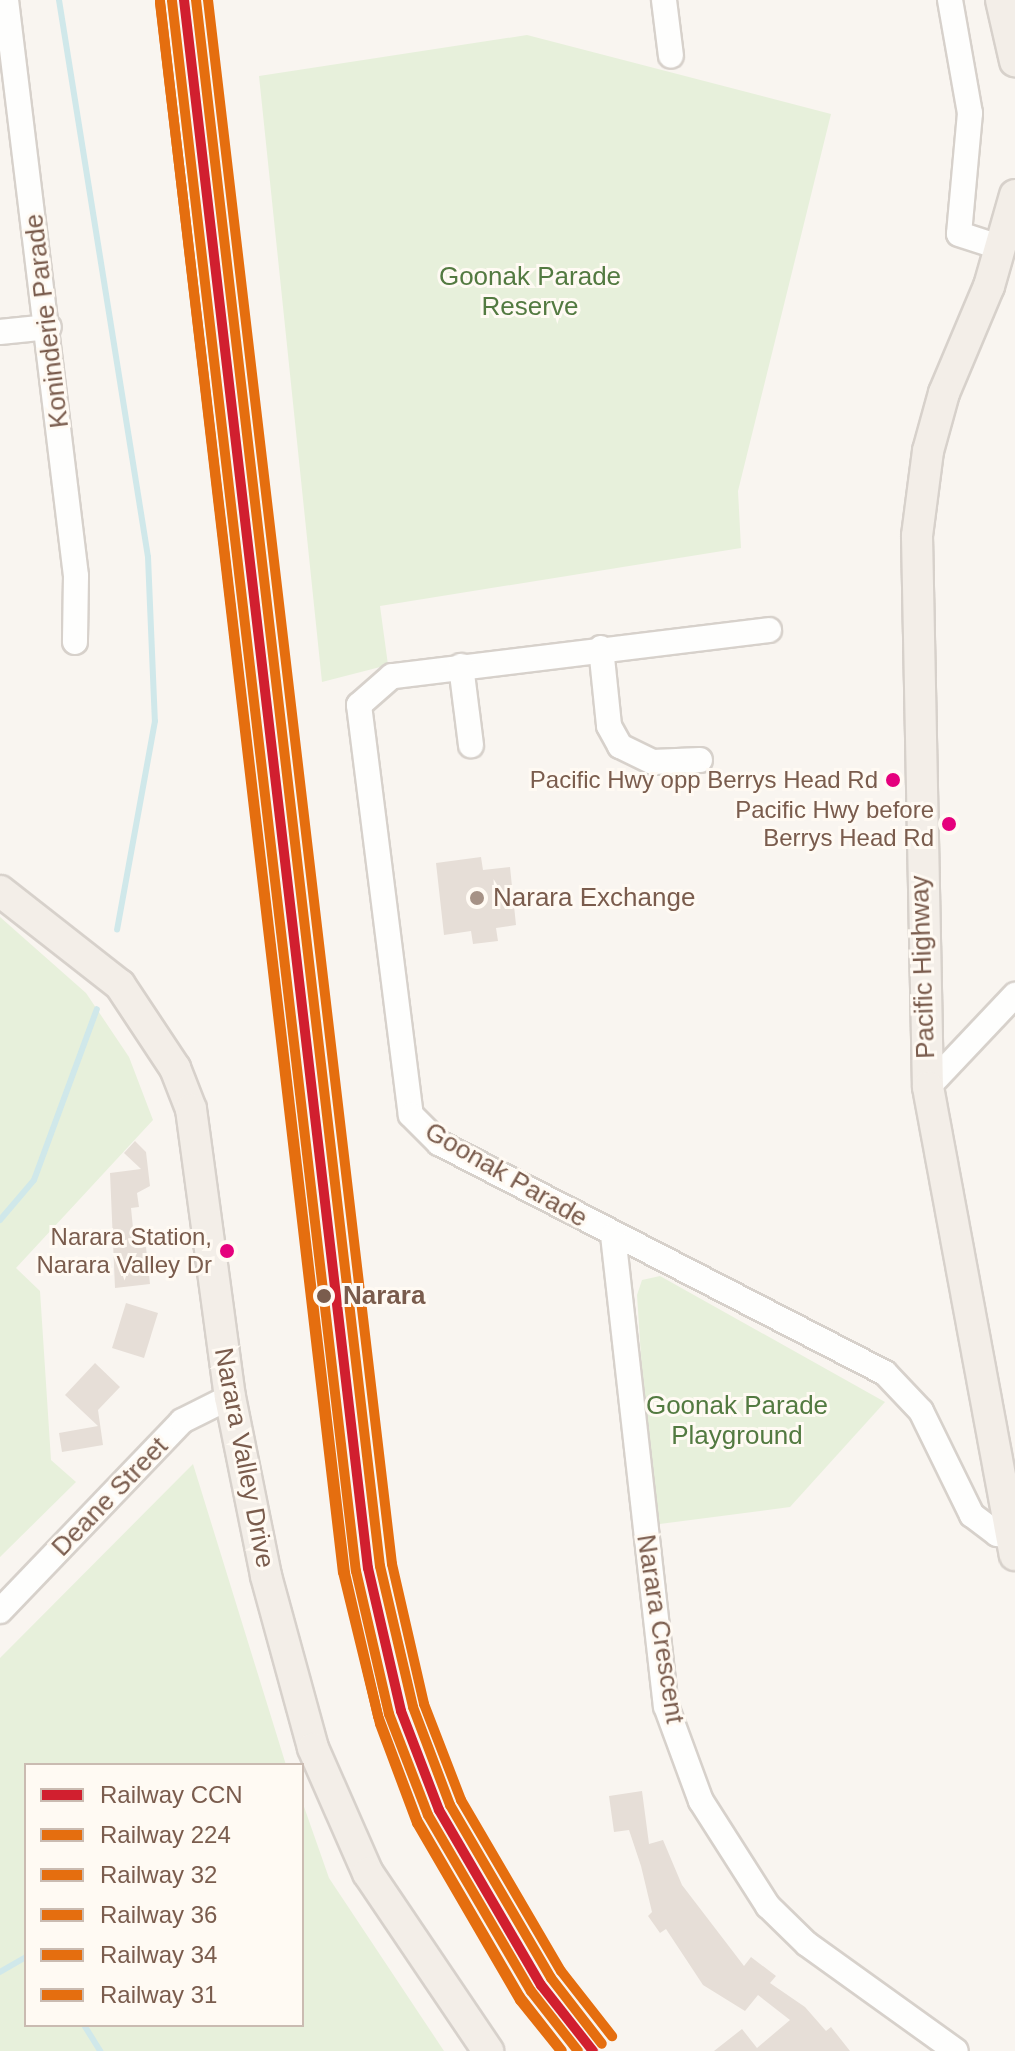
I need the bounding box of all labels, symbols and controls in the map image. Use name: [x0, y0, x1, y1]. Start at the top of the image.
street label: Koninderie Parade: [18, 212, 76, 430]
park label: Goonak Parade Reserve: [439, 261, 621, 322]
place label: Pacific Hwy opp Berrys Head Rd: [530, 766, 878, 794]
marker: Pacific Hwy opp Berrys Head Rd: [885, 772, 901, 788]
place label: Pacific Hwy before Berrys Head Rd: [735, 796, 934, 852]
marker: Pacific Hwy before Berrys Head Rd: [941, 816, 957, 832]
street label: Pacific Highway: [904, 875, 942, 1059]
place label: Narara Exchange: [493, 882, 695, 914]
marker: Narara Exchange: [468, 889, 486, 907]
street label: Goonak Parade: [419, 1116, 593, 1234]
place label: Narara Station, Narara Valley Dr: [36, 1223, 212, 1279]
marker: Narara Station, Narara Valley Dr: [219, 1243, 235, 1259]
place label: Narara: [343, 1280, 425, 1312]
marker: Narara: [312, 1284, 336, 1308]
street label: Narara Valley Drive: [207, 1345, 281, 1571]
park label: Goonak Parade Playground: [646, 1390, 828, 1452]
street label: Deane Street: [46, 1431, 174, 1563]
street label: Narara Crescent: [630, 1532, 690, 1726]
legend: [24, 1763, 304, 2027]
text: Railway CCN: [100, 1781, 243, 1808]
text: Railway 224: [100, 1821, 231, 1848]
text: Railway 32: [100, 1861, 217, 1888]
text: Railway 36: [100, 1901, 217, 1928]
text: Railway 34: [100, 1941, 217, 1968]
text: Railway 31: [100, 1981, 217, 2008]

